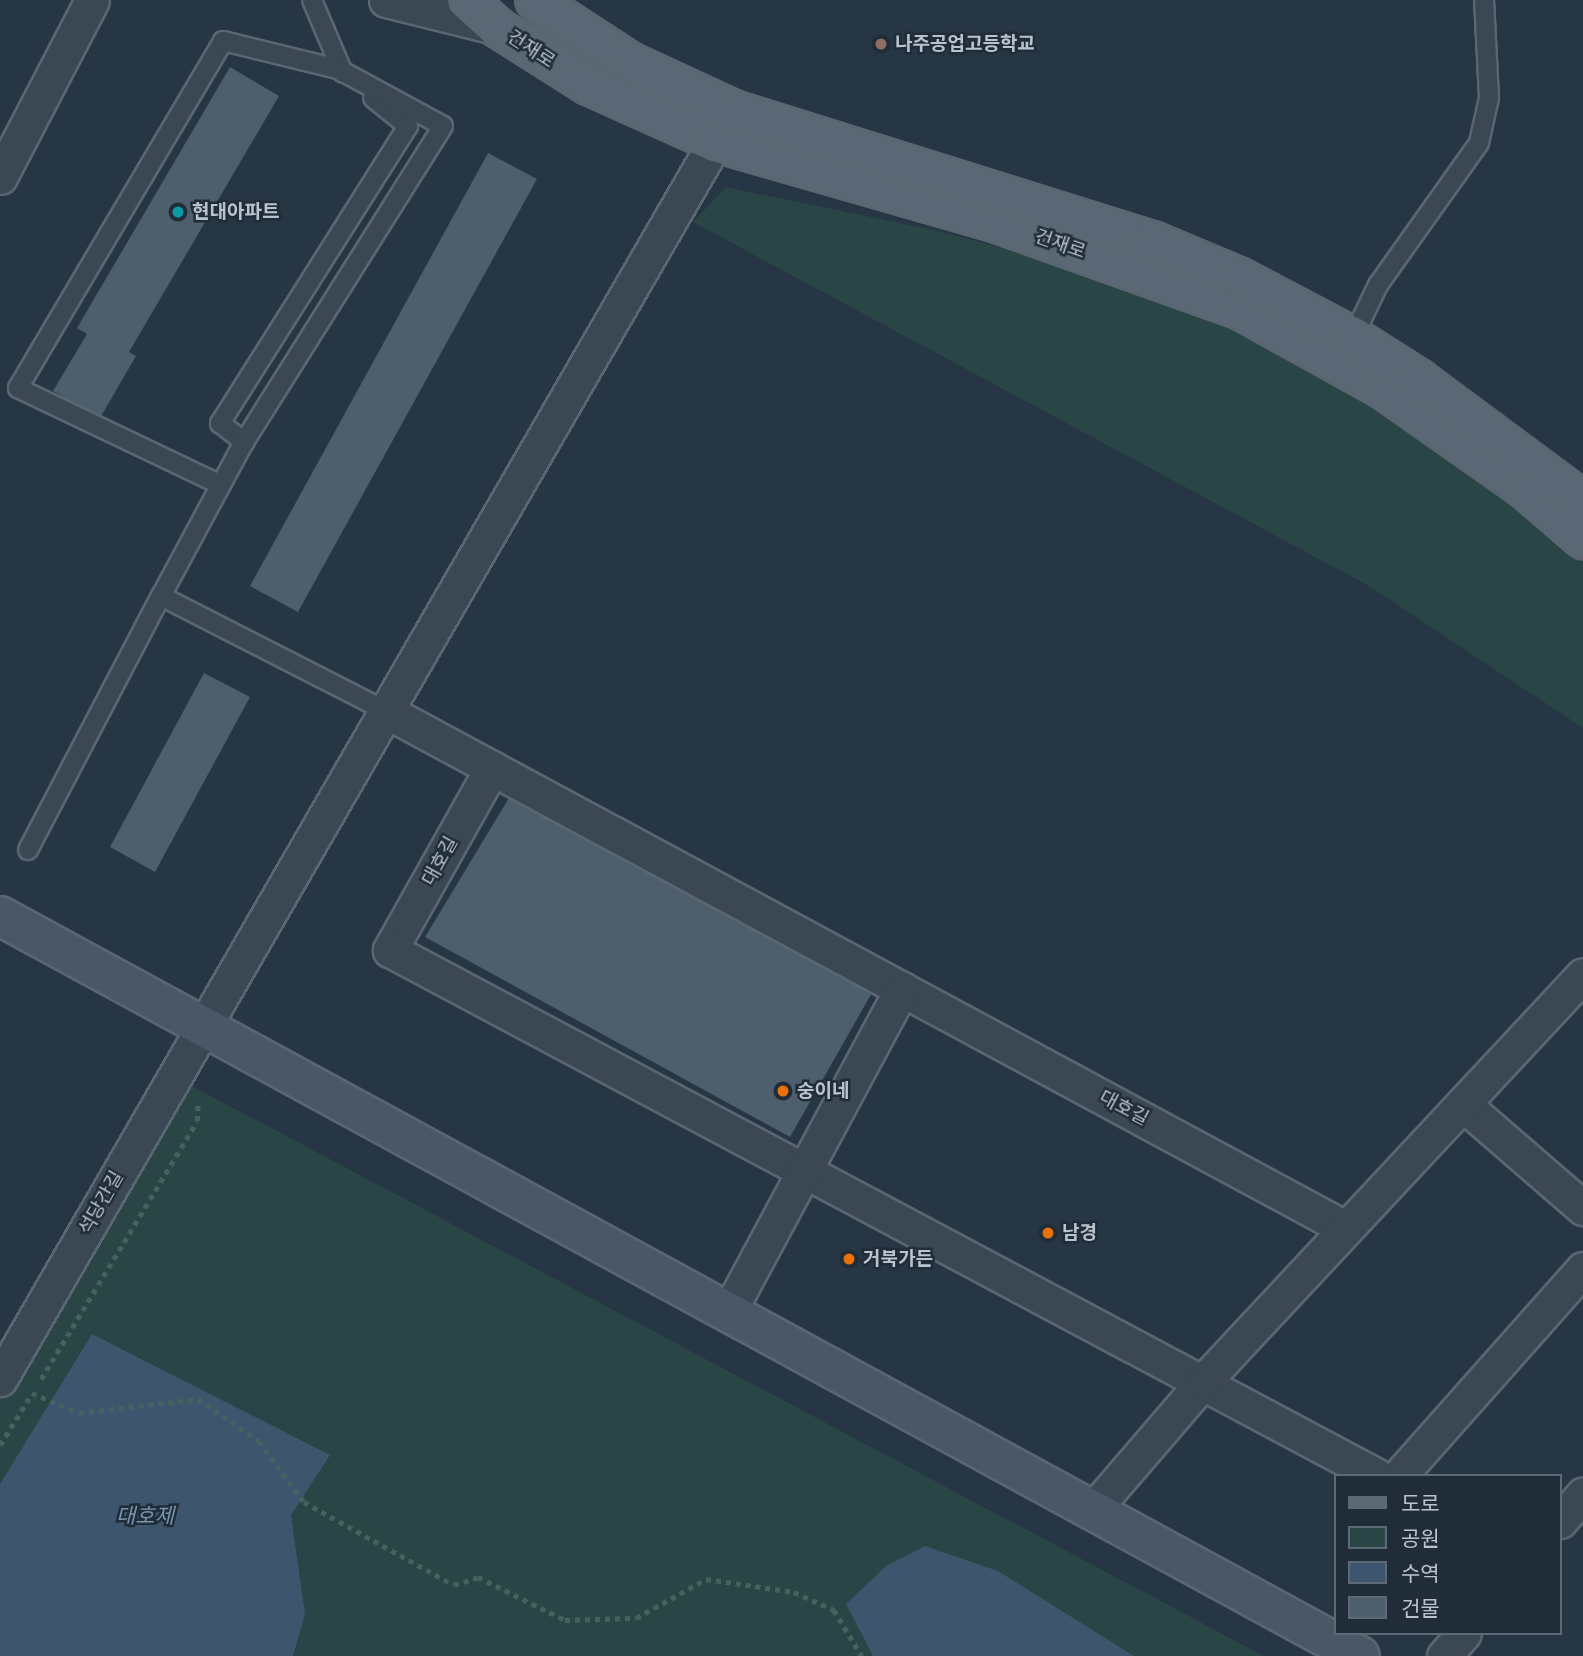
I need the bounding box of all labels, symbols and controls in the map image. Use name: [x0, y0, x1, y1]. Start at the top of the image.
street label: 건재로: [503, 25, 559, 73]
place label: 나주공업고등학교: [895, 33, 1035, 55]
marker: 나주공업고등학교: [873, 36, 889, 52]
place label: 현대아파트: [192, 201, 279, 223]
marker: 현대아파트: [170, 204, 186, 220]
street label: 건재로: [1031, 225, 1089, 263]
street label: 대호길: [417, 833, 463, 889]
place label: 숭이네: [797, 1080, 849, 1102]
marker: 숭이네: [775, 1083, 791, 1099]
street label: 대호길: [1095, 1086, 1153, 1130]
street label: 석당간길: [74, 1167, 128, 1239]
place label: 남경: [1062, 1222, 1097, 1244]
marker: 남경: [1040, 1225, 1056, 1241]
place label: 거북가든: [863, 1248, 933, 1270]
marker: 거북가든: [841, 1251, 857, 1267]
legend: [1334, 1474, 1562, 1635]
text: 도로: [1401, 1489, 1440, 1518]
water label: 대호제: [116, 1503, 174, 1529]
text: 공원: [1401, 1524, 1440, 1553]
text: 수역: [1401, 1559, 1440, 1588]
text: 건물: [1401, 1594, 1440, 1623]

